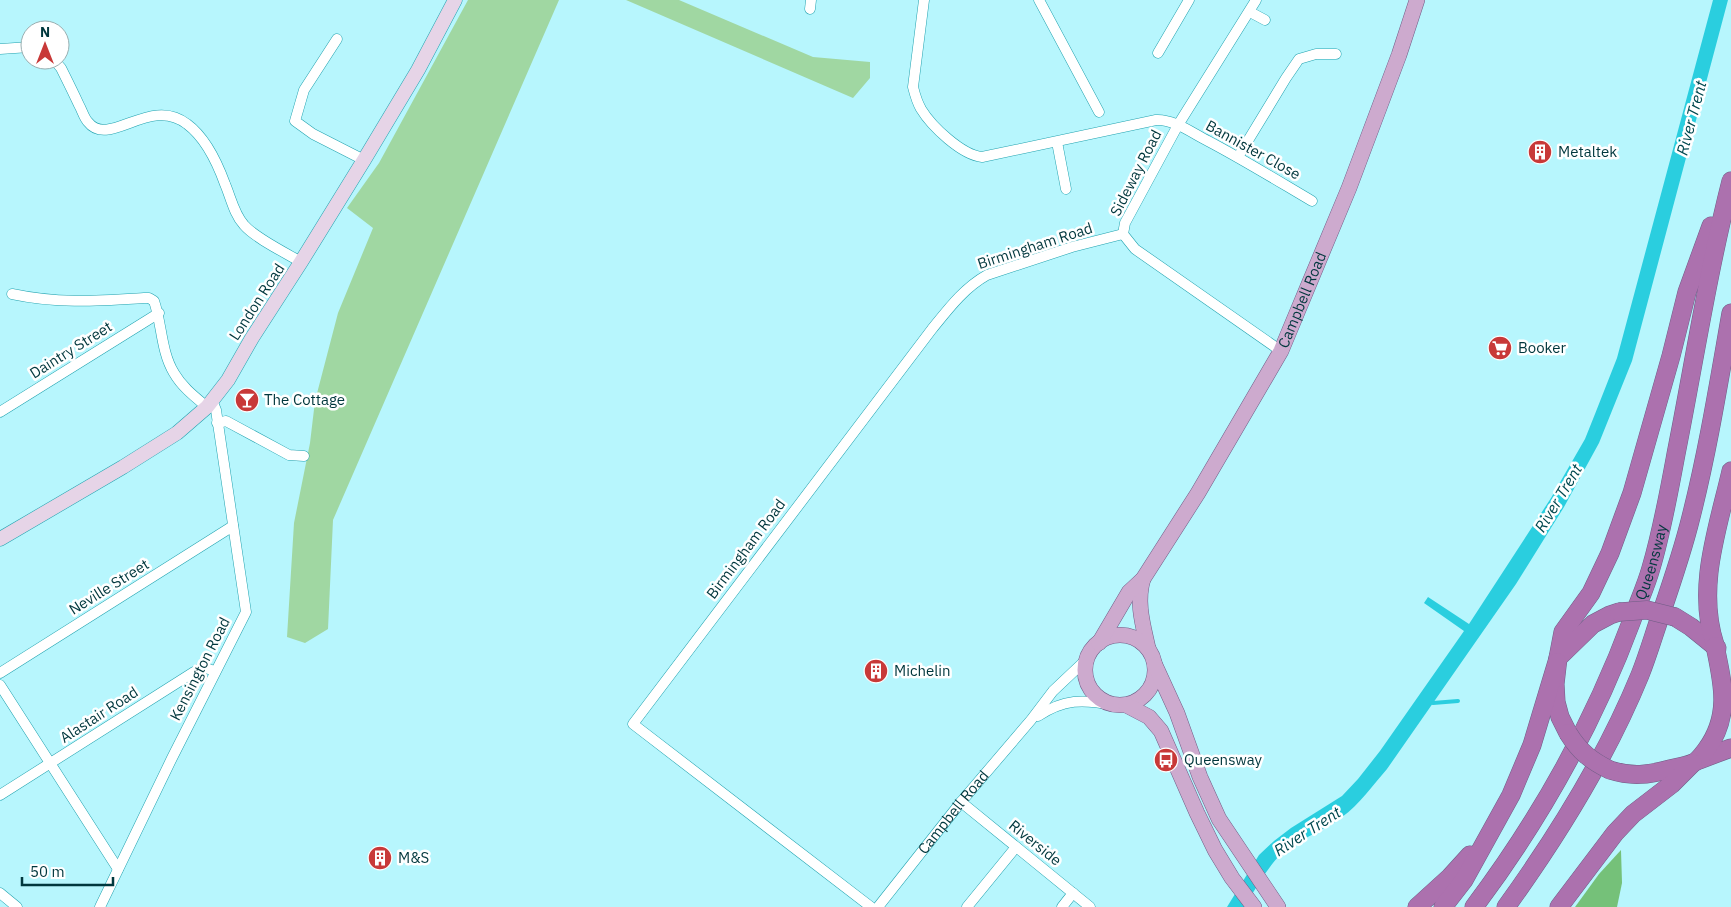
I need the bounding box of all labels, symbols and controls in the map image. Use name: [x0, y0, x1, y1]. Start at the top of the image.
north arrow: [20, 20, 70, 70]
text: N: [40, 23, 50, 41]
water label: River Trent: [1672, 78, 1711, 157]
street label: Bannister Close: [1202, 116, 1304, 183]
street label: Sideway Road: [1106, 127, 1165, 219]
building icon: Metaltek: [1527, 139, 1553, 165]
place label: Metaltek: [1558, 142, 1617, 161]
street label: Birmingham Road: [975, 218, 1095, 273]
street label: Campbell Road: [1273, 249, 1330, 351]
street label: London Road: [225, 260, 288, 344]
street label: Daintry Street: [26, 317, 115, 382]
supermarket icon: Booker: [1487, 335, 1513, 361]
place label: Booker: [1518, 338, 1566, 357]
bar icon: The Cottage: [234, 387, 260, 413]
place label: The Cottage: [264, 390, 345, 409]
water label: River Trent: [1530, 460, 1587, 536]
street label: Birmingham Road: [702, 495, 789, 602]
street label: Queensway: [1631, 522, 1671, 603]
street label: Neville Street: [65, 554, 152, 619]
street label: Kensington Road: [165, 614, 234, 724]
building icon: Michelin: [863, 658, 889, 684]
place label: Michelin: [894, 661, 951, 680]
street label: Alastair Road: [56, 682, 141, 747]
bus stop icon: Queensway: [1153, 747, 1179, 773]
place label: Queensway: [1184, 750, 1263, 769]
street label: Campbell Road: [913, 766, 993, 858]
water label: River Trent: [1270, 801, 1345, 860]
street label: Riverside: [1005, 816, 1066, 870]
building icon: M&S: [367, 845, 393, 871]
place label: M&S: [398, 848, 429, 867]
scale bar: [22, 854, 114, 886]
text: 50 m: [30, 862, 65, 881]

